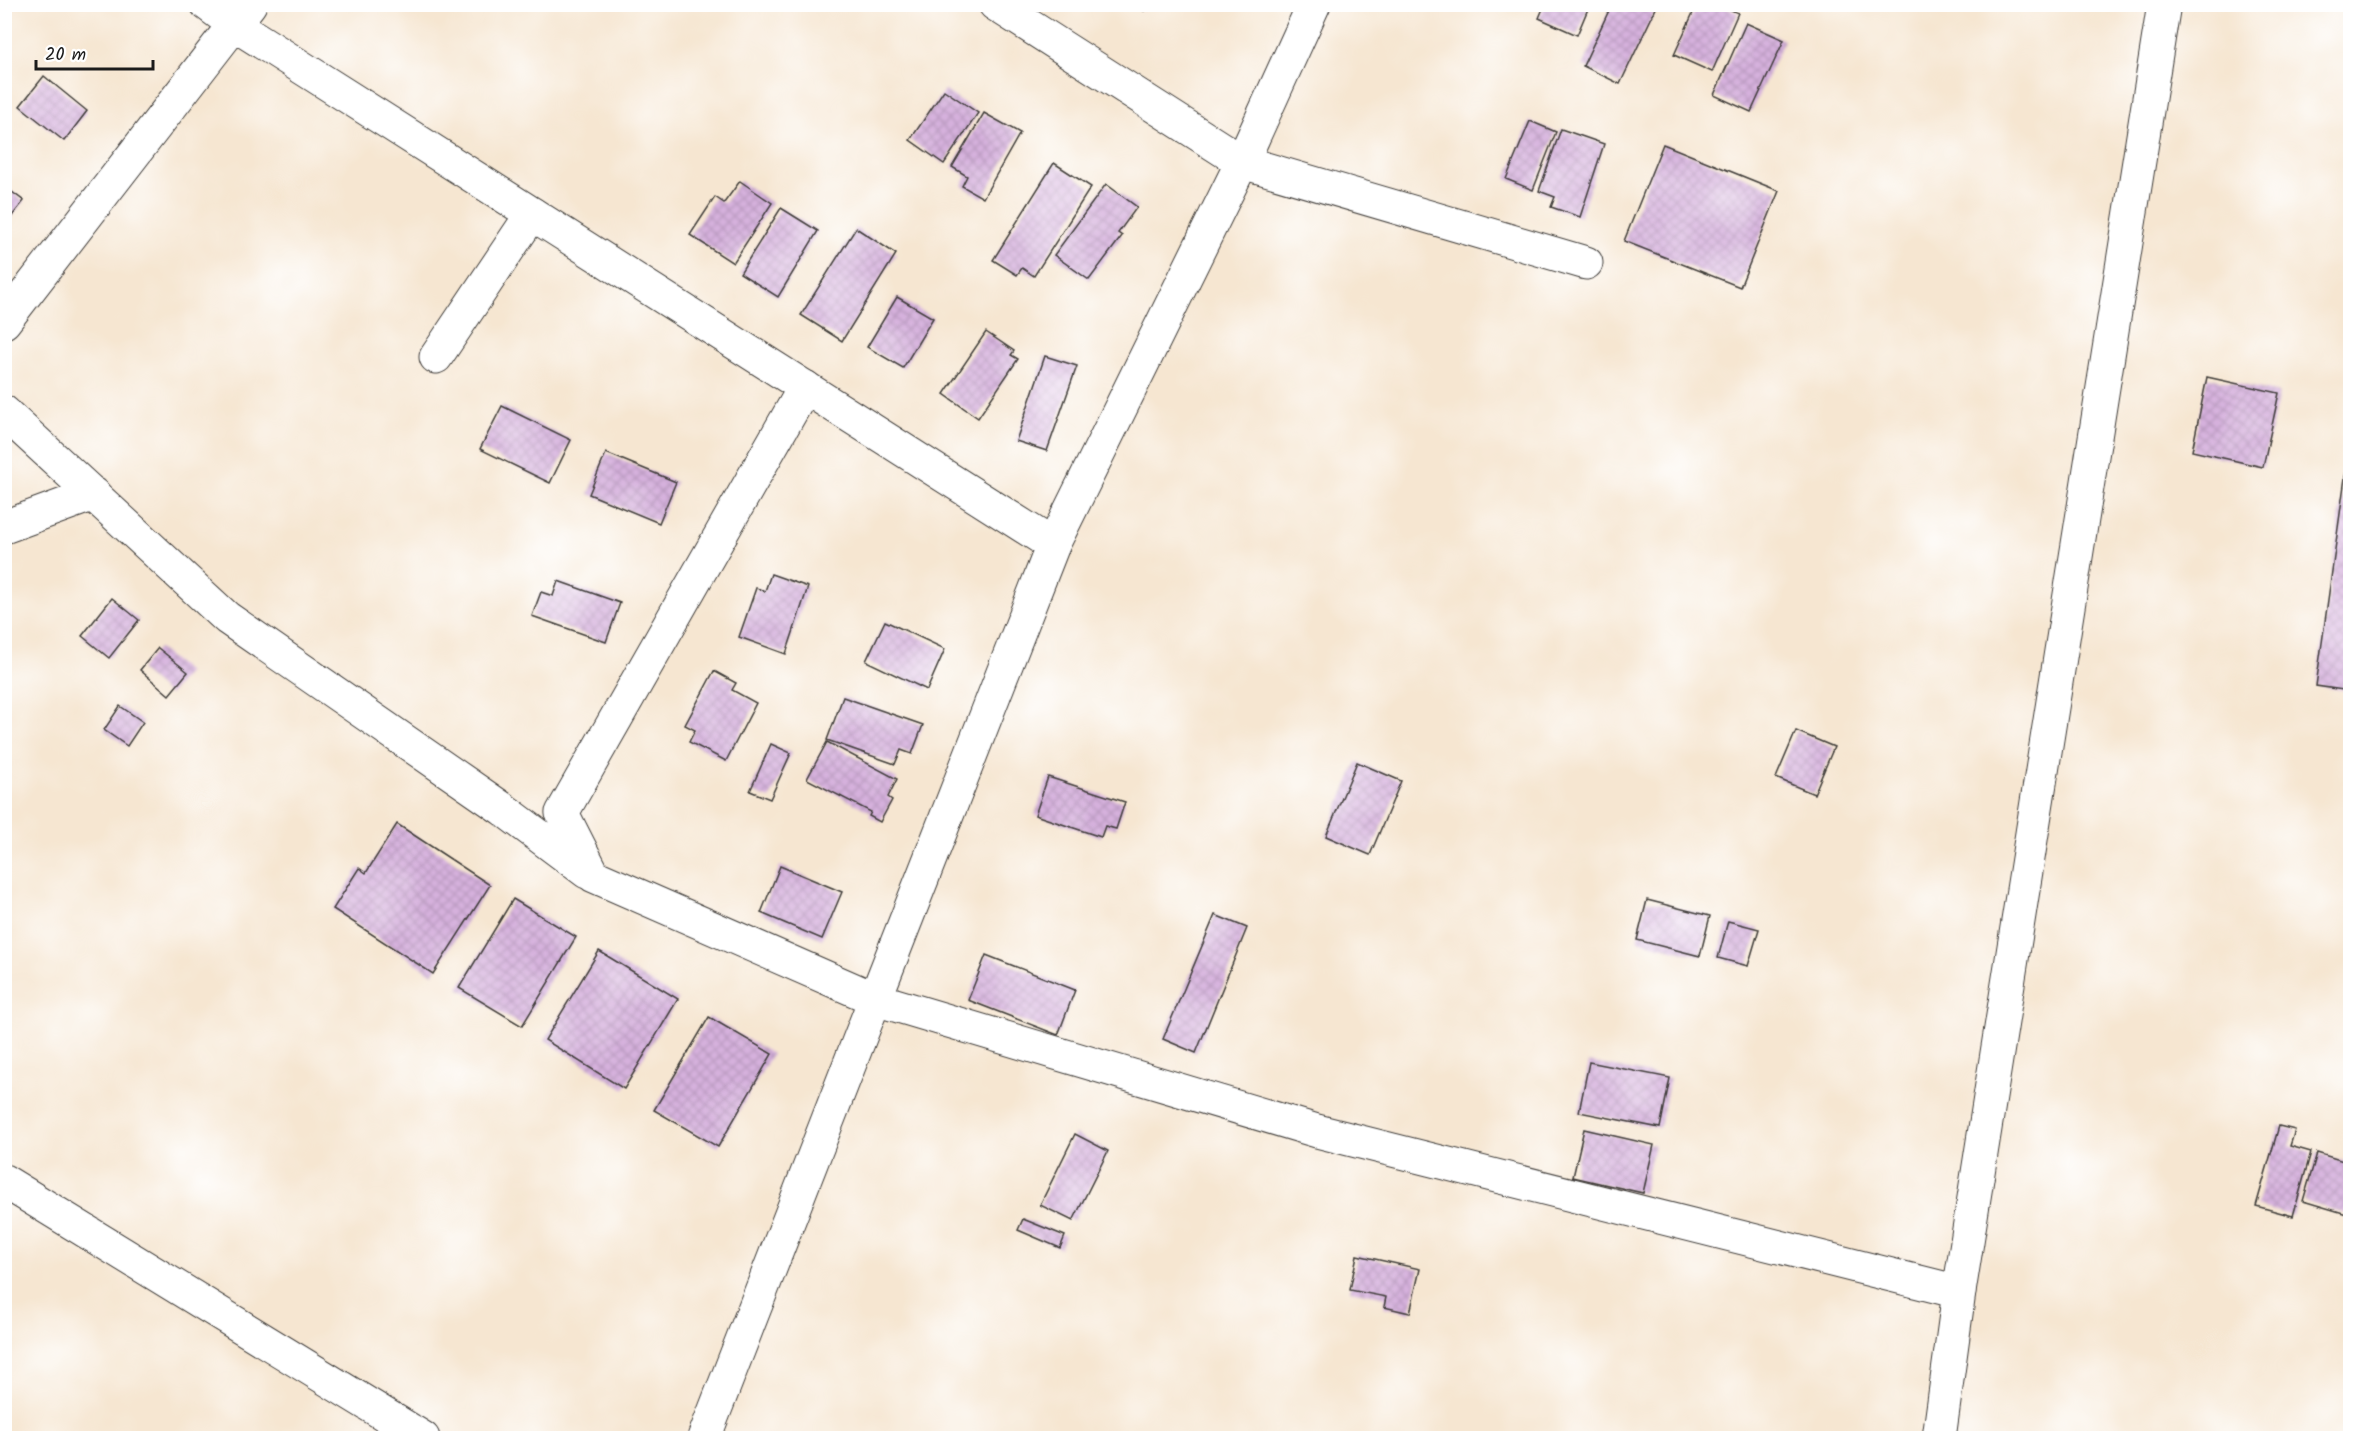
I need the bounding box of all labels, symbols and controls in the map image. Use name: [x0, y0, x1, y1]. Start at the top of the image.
scale bar: [36, 33, 153, 71]
text: 20 m: [45, 41, 86, 70]

